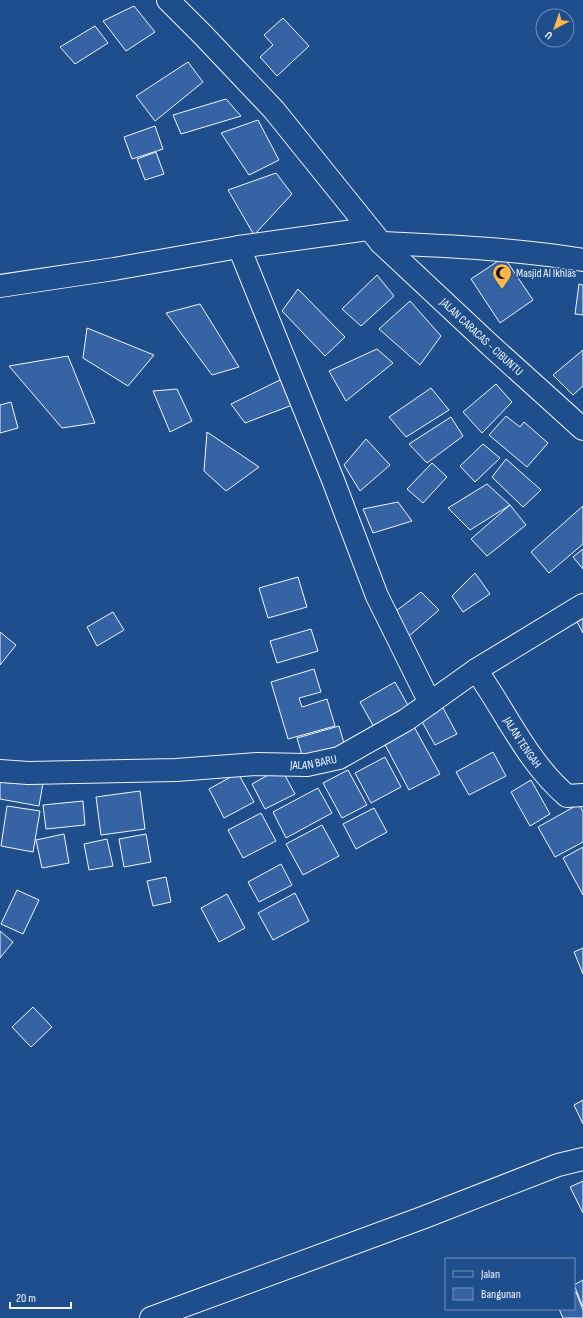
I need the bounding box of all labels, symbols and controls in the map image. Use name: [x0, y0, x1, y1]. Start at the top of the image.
north arrow: [535, 8, 575, 48]
text: U: [542, 28, 555, 42]
mosque icon: Masjid Al Ikhlas: [491, 262, 513, 290]
place label: Masjid Al Ikhlas: [516, 266, 576, 281]
street label: JALAN CARACAS - CIBUNTU: [436, 294, 526, 379]
street label: JALAN TENGAH: [499, 713, 545, 771]
street label: JALAN BARU: [289, 752, 338, 773]
legend: [445, 1258, 575, 1310]
text: Jalan: [480, 1267, 500, 1282]
scale bar: [10, 1284, 71, 1310]
text: Bangunan: [481, 1287, 521, 1302]
text: 20 m: [16, 1291, 36, 1306]

